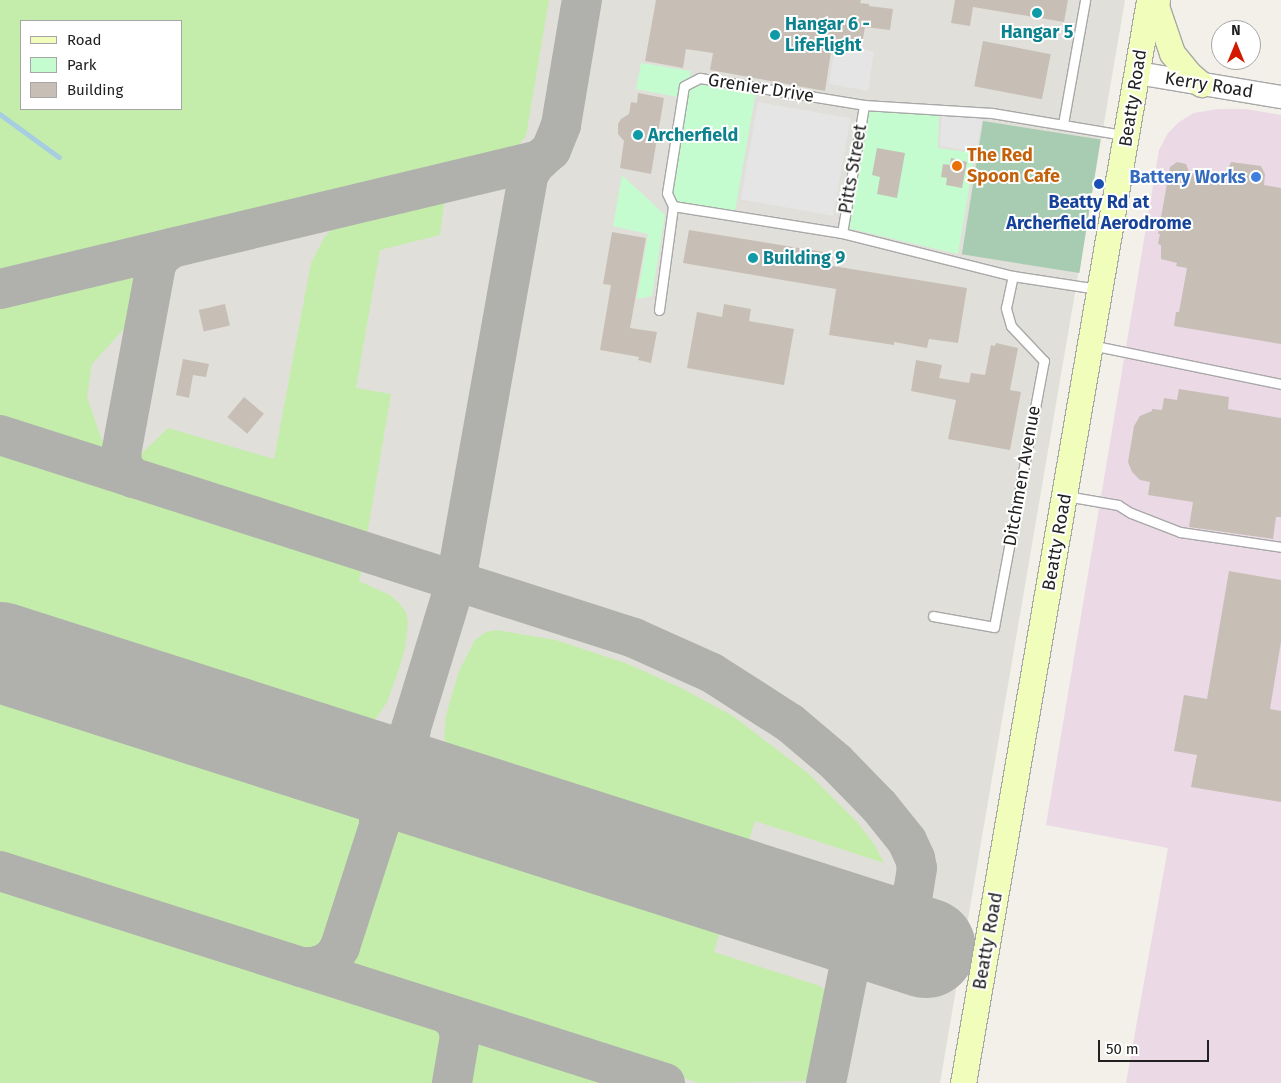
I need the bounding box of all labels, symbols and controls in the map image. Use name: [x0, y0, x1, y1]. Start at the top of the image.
marker: Hangar 5: [1031, 7, 1043, 19]
place label: Hangar 6 - LifeFlight: [785, 14, 870, 56]
legend: [20, 20, 182, 110]
north arrow: [1211, 20, 1261, 70]
place label: Hangar 5: [1001, 21, 1073, 43]
text: N: [1231, 22, 1241, 39]
marker: Hangar 6 - LifeFlight: [769, 29, 781, 41]
text: Road: [67, 31, 102, 49]
street label: Beatty Road: [1115, 48, 1151, 148]
text: Park: [67, 56, 97, 74]
street label: Kerry Road: [1163, 67, 1255, 103]
street label: Grenier Drive: [706, 69, 816, 107]
text: Building: [67, 81, 123, 99]
street label: Pitts Street: [835, 123, 871, 215]
place label: Archerfield: [648, 124, 738, 146]
marker: Archerfield: [632, 129, 644, 141]
place label: The Red Spoon Cafe: [967, 145, 1060, 188]
marker: The Red Spoon Cafe: [951, 160, 963, 172]
place label: Battery Works: [1129, 166, 1246, 188]
marker: Battery Works: [1250, 171, 1262, 183]
marker: Beatty Rd at Archerfield Aerodrome: [1093, 178, 1105, 190]
place label: Beatty Rd at Archerfield Aerodrome: [1006, 192, 1192, 234]
place label: Building 9: [763, 247, 845, 269]
marker: Building 9: [747, 252, 759, 264]
street label: Ditchmen Avenue: [999, 404, 1045, 548]
street label: Beatty Road: [1038, 492, 1076, 592]
street label: Beatty Road: [969, 891, 1007, 991]
scale bar: [1101, 1030, 1212, 1062]
text: 50 m: [1106, 1040, 1139, 1058]

